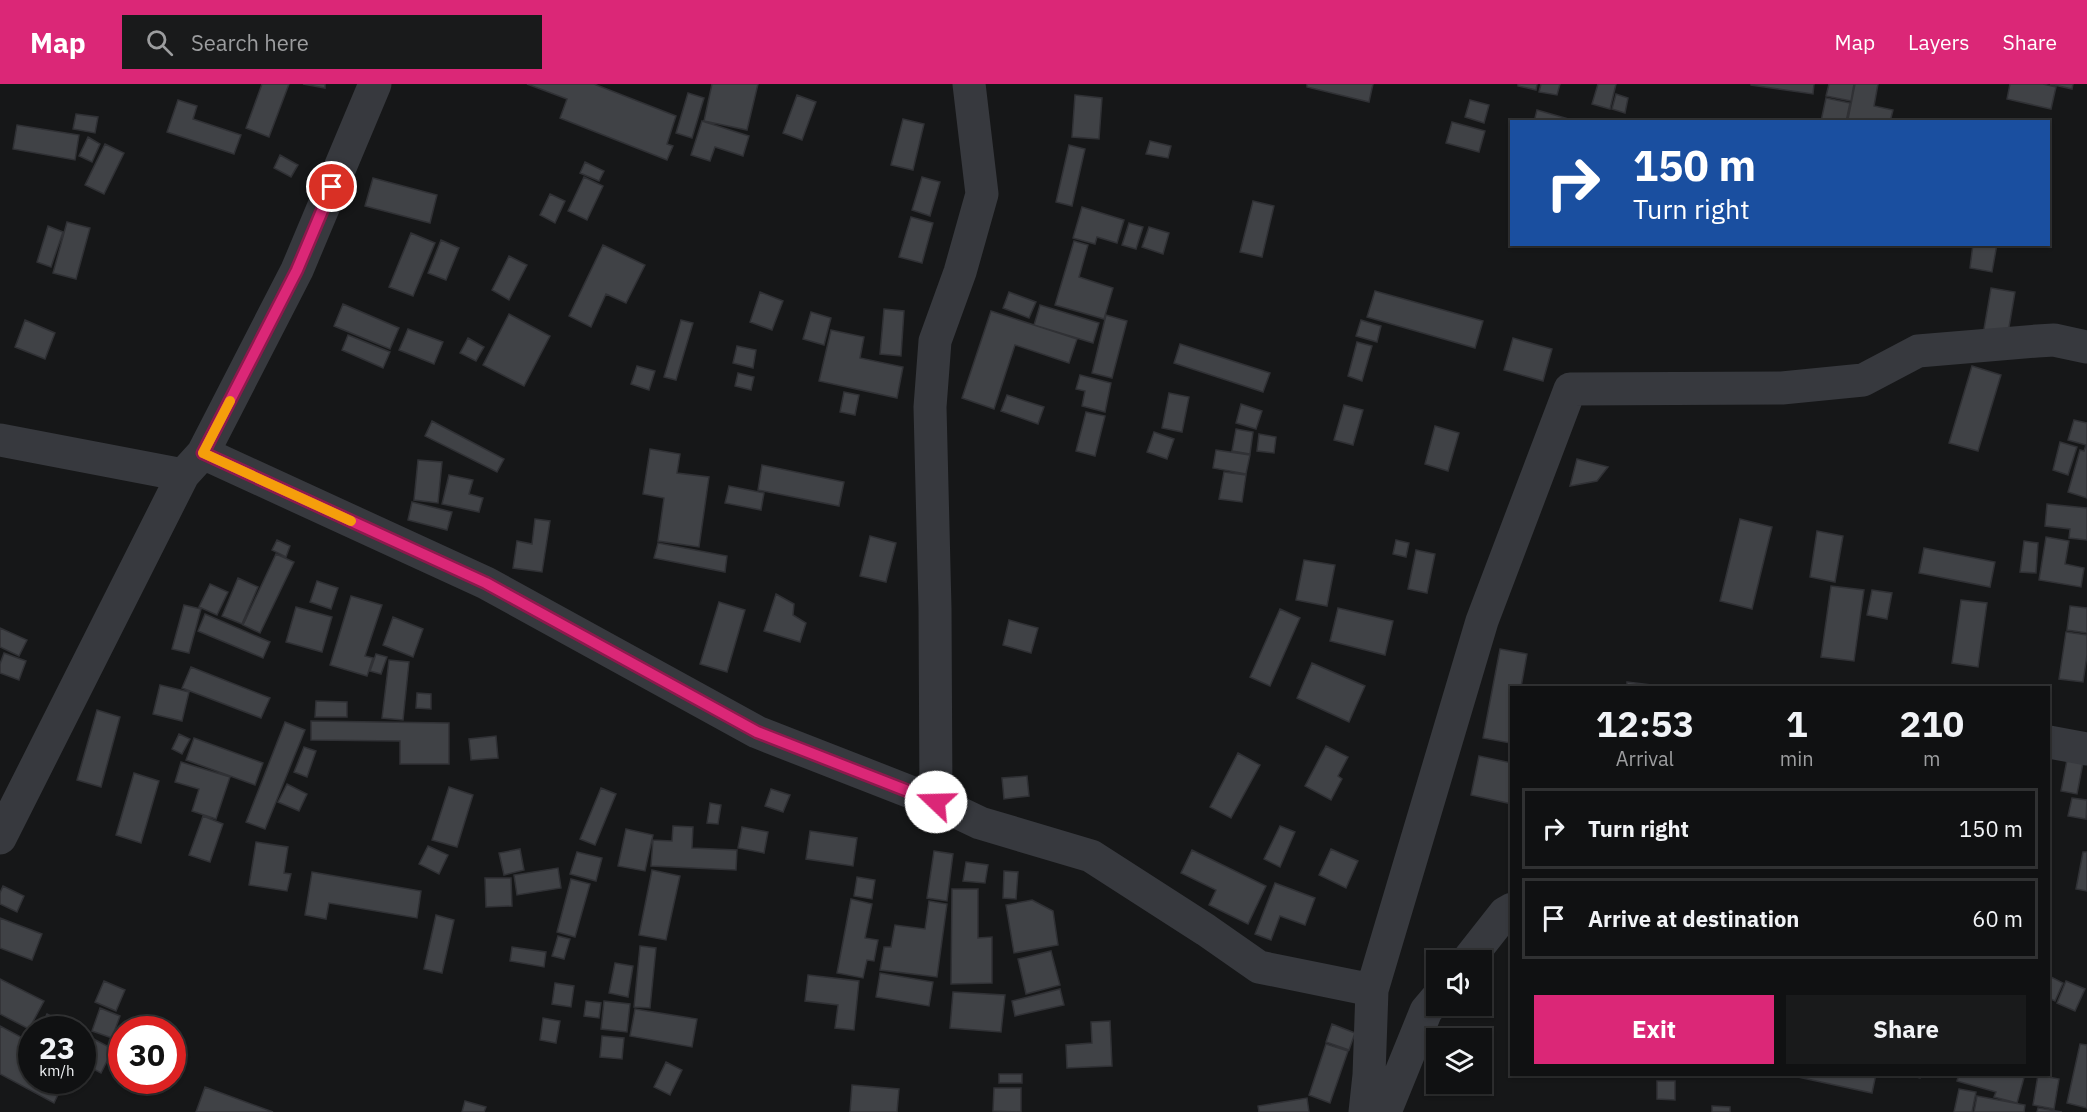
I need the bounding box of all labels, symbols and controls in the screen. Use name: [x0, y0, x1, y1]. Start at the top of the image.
search box: [122, 15, 542, 69]
text: Map: [30, 24, 86, 61]
icon: search: [143, 26, 176, 59]
text: Search here: [191, 28, 309, 57]
text: Map: [1835, 28, 1875, 56]
text: Layers: [1908, 28, 1970, 56]
text: Share: [2003, 28, 2057, 56]
text: 150 m: [1633, 138, 1756, 193]
icon: right: [1534, 144, 1612, 222]
pin: [306, 161, 357, 212]
icon: arrive: [315, 170, 348, 203]
text: Turn right: [1633, 191, 1750, 226]
text: 12:53: [1596, 700, 1694, 747]
text: 1: [1786, 700, 1808, 747]
text: 210: [1899, 700, 1964, 747]
text: Arrival: [1616, 745, 1674, 772]
text: min: [1780, 745, 1814, 772]
text: m: [1923, 745, 1941, 772]
position arrow: [904, 770, 968, 834]
icon: right: [1537, 812, 1570, 845]
text: Turn right: [1588, 814, 1689, 843]
text: 150 m: [1959, 814, 2023, 843]
icon: arrive: [1537, 902, 1570, 935]
text: Arrive at destination: [1588, 904, 1799, 933]
text: 60 m: [1972, 904, 2023, 933]
map controls: [1426, 950, 1492, 1094]
button: sound: [1426, 950, 1492, 1016]
button: Exit: [1534, 995, 1774, 1064]
button: Share: [1786, 995, 2026, 1064]
speed limit sign: 30: [108, 1016, 186, 1094]
text: 23: [39, 1028, 75, 1067]
button: layers: [1426, 1028, 1492, 1094]
text: km/h: [39, 1061, 75, 1080]

